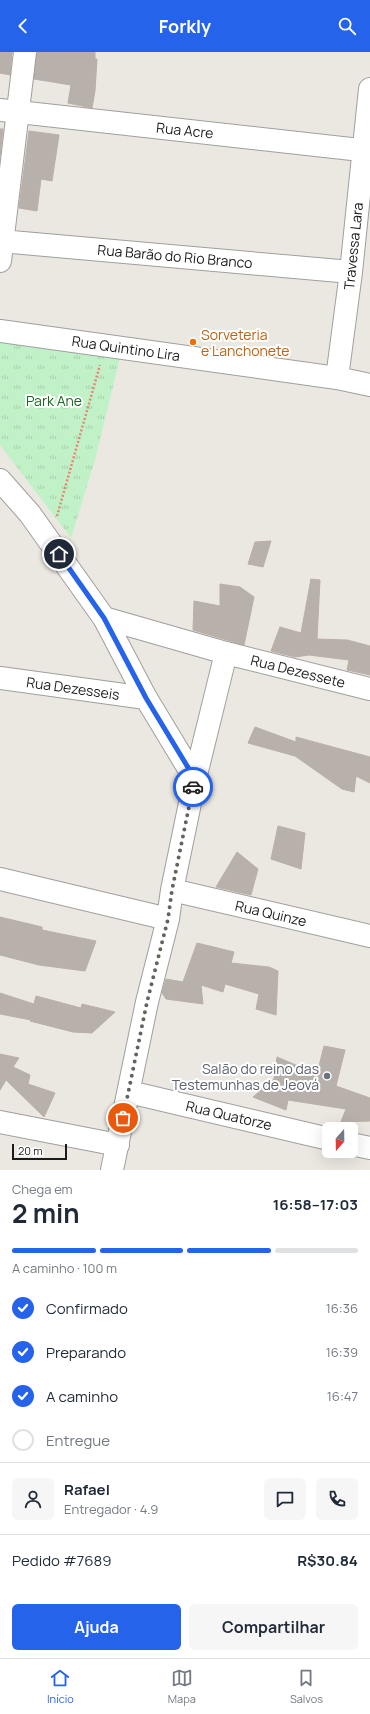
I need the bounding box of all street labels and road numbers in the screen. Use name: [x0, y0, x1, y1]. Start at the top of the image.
street label: Rua Acre: [155, 118, 215, 142]
street label: Travessa Lara: [339, 201, 367, 291]
street label: Rua Barão do Rio Branco: [97, 240, 253, 272]
street label: Rua Quintino Lira: [71, 331, 181, 365]
street label: Rua Dezessete: [249, 650, 347, 692]
street label: Rua Dezesseis: [25, 672, 121, 704]
street label: Rua Quinze: [233, 896, 309, 930]
street label: Rua Quatorze: [184, 1096, 274, 1134]

